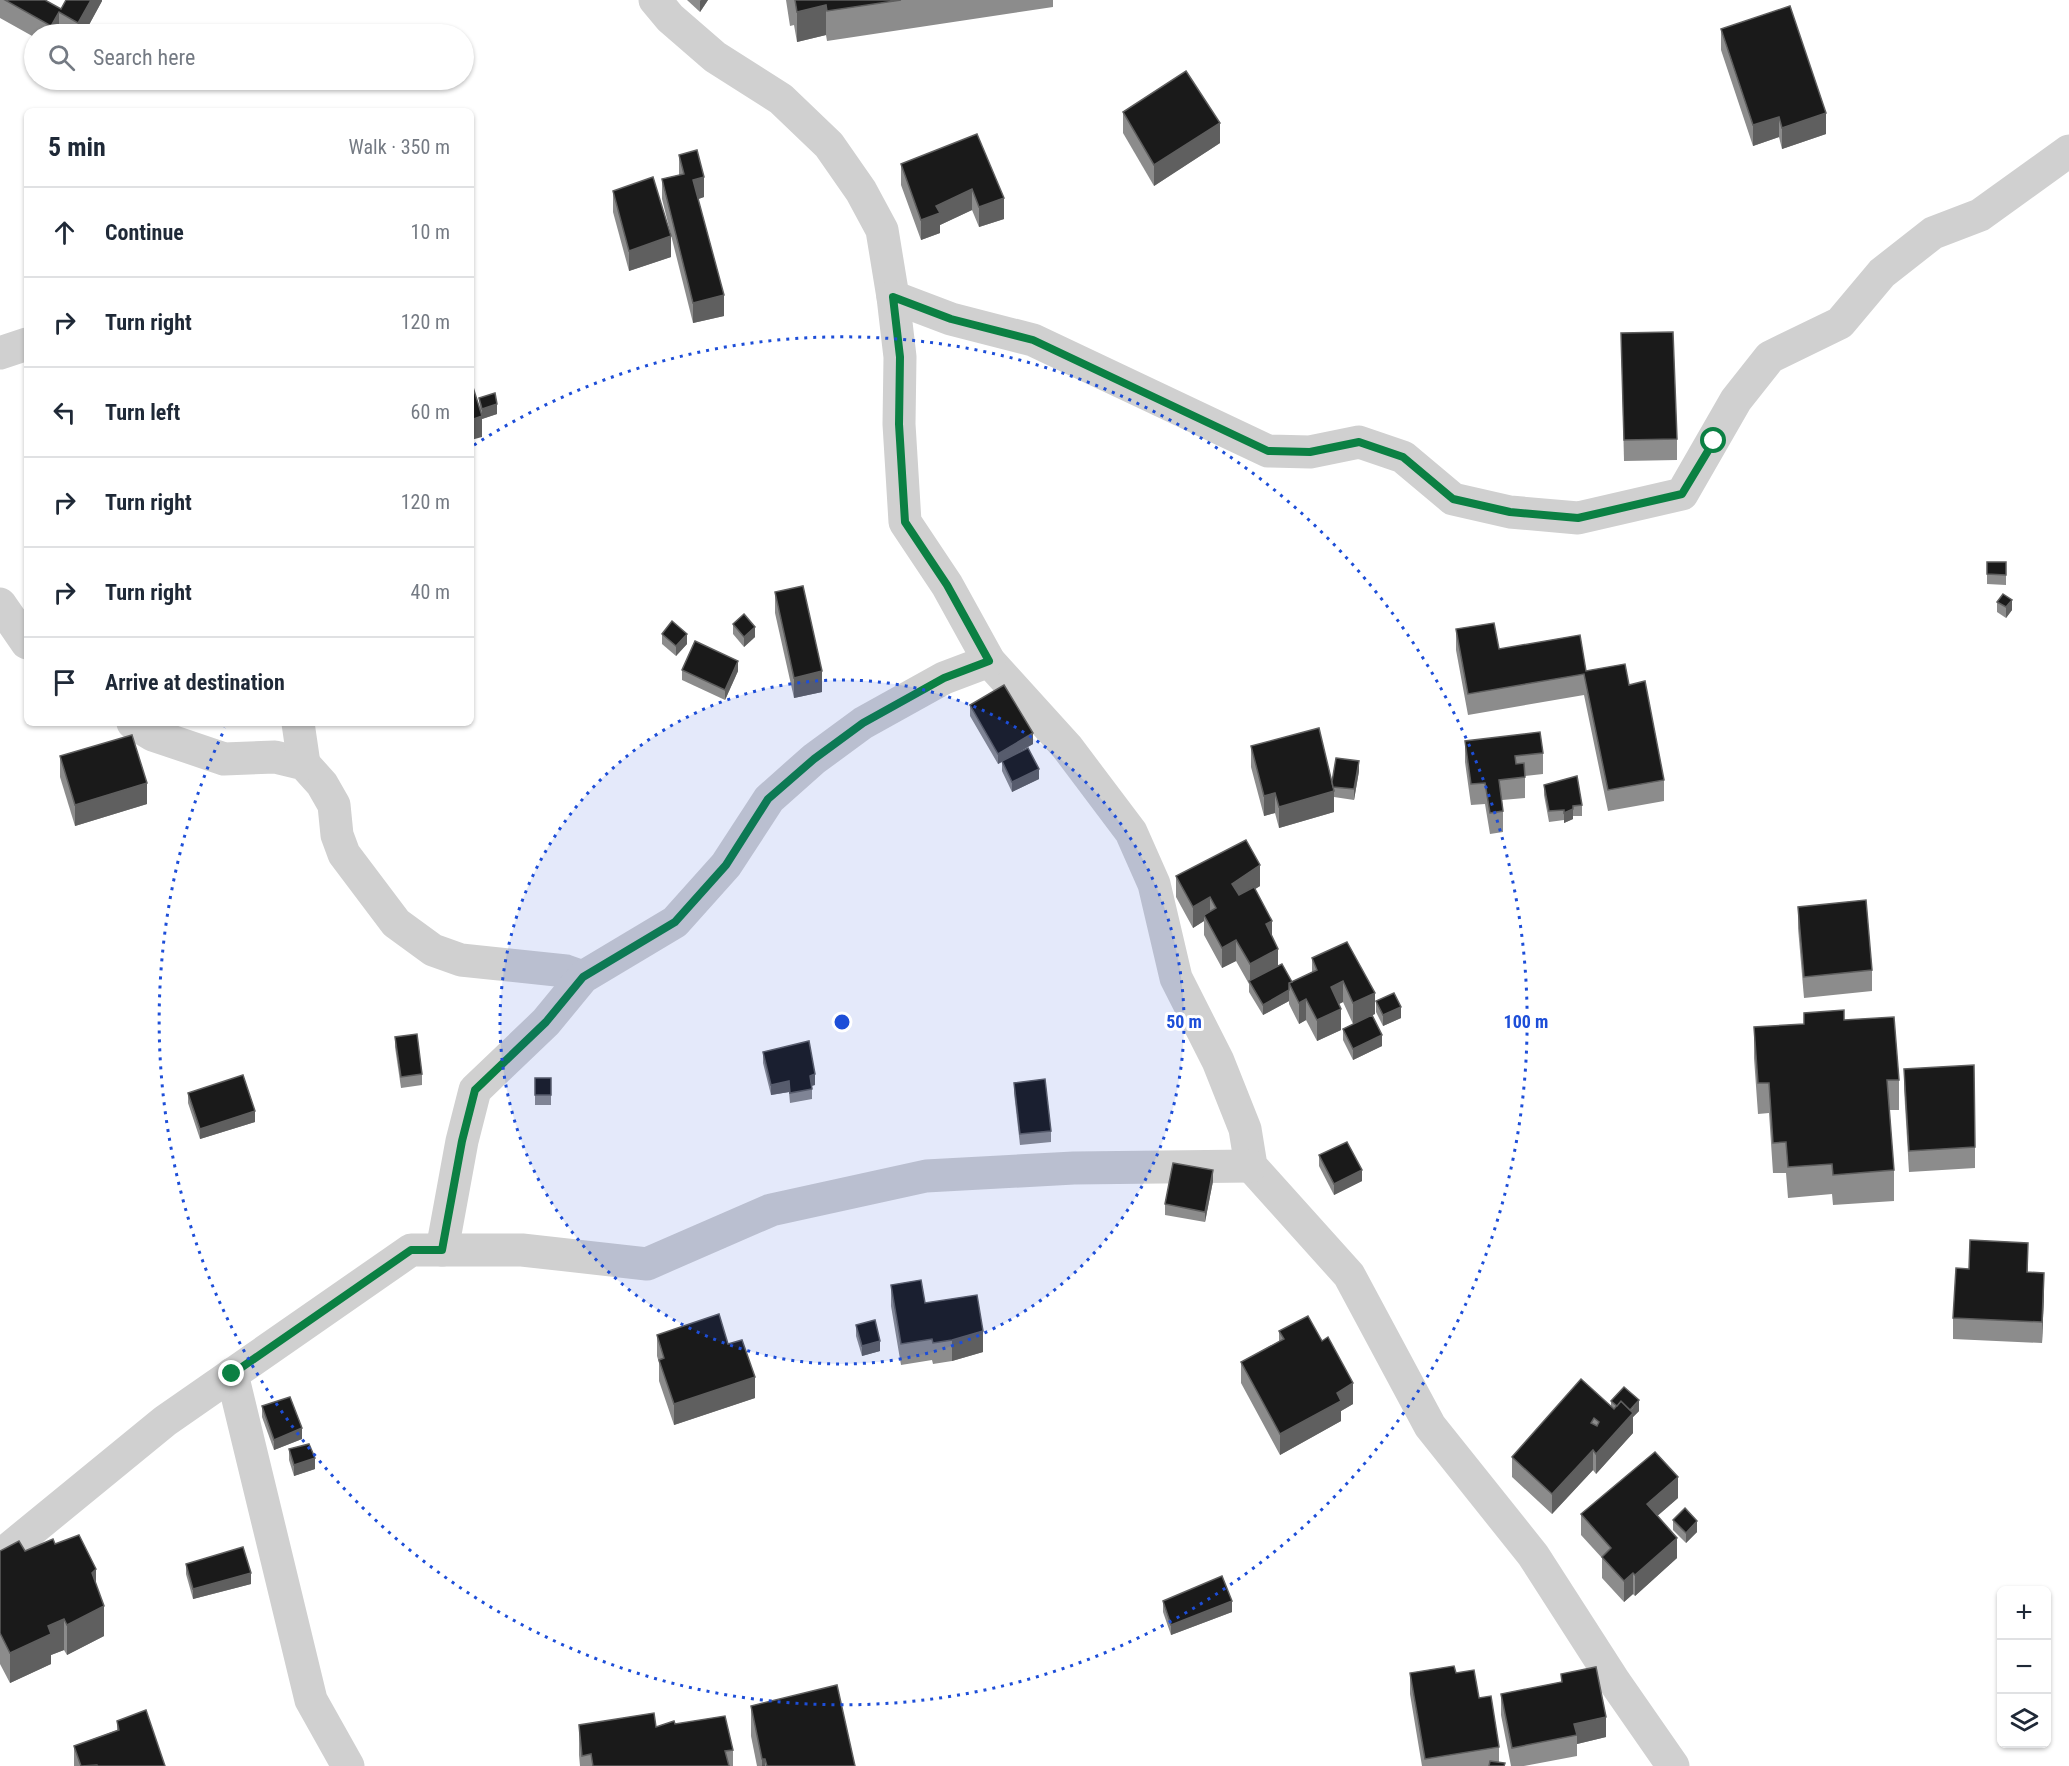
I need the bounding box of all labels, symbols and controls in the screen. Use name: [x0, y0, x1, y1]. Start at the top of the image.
search box: [24, 24, 474, 90]
icon: search: [45, 41, 78, 74]
text: Search here: [93, 45, 195, 70]
text: 5 min: [48, 132, 106, 162]
text: Walk · 350 m: [349, 135, 450, 159]
icon: ahead: [48, 216, 81, 249]
text: Continue: [105, 220, 184, 245]
text: 10 m: [411, 220, 450, 244]
icon: right: [48, 306, 81, 339]
text: Turn right: [105, 310, 192, 335]
text: 120 m: [401, 310, 450, 334]
icon: left: [48, 396, 81, 429]
text: Turn left: [105, 400, 180, 425]
text: 60 m: [411, 400, 450, 424]
route start: [1700, 427, 1726, 453]
icon: right: [48, 486, 81, 519]
text: Turn right: [105, 490, 192, 515]
text: 120 m: [401, 490, 450, 514]
icon: right: [48, 576, 81, 609]
text: Turn right: [105, 580, 192, 605]
text: 40 m: [411, 580, 450, 604]
icon: arrive: [48, 666, 81, 699]
text: Arrive at destination: [105, 670, 285, 695]
text: 50 m: [1166, 1011, 1202, 1032]
text: 100 m: [1504, 1011, 1548, 1032]
centre of rings: [832, 1012, 852, 1032]
route end: [218, 1360, 244, 1386]
map controls: [1997, 1586, 2051, 1748]
button: +: [1997, 1586, 2051, 1640]
button: −: [1997, 1640, 2051, 1694]
button: layers: [1997, 1694, 2051, 1748]

